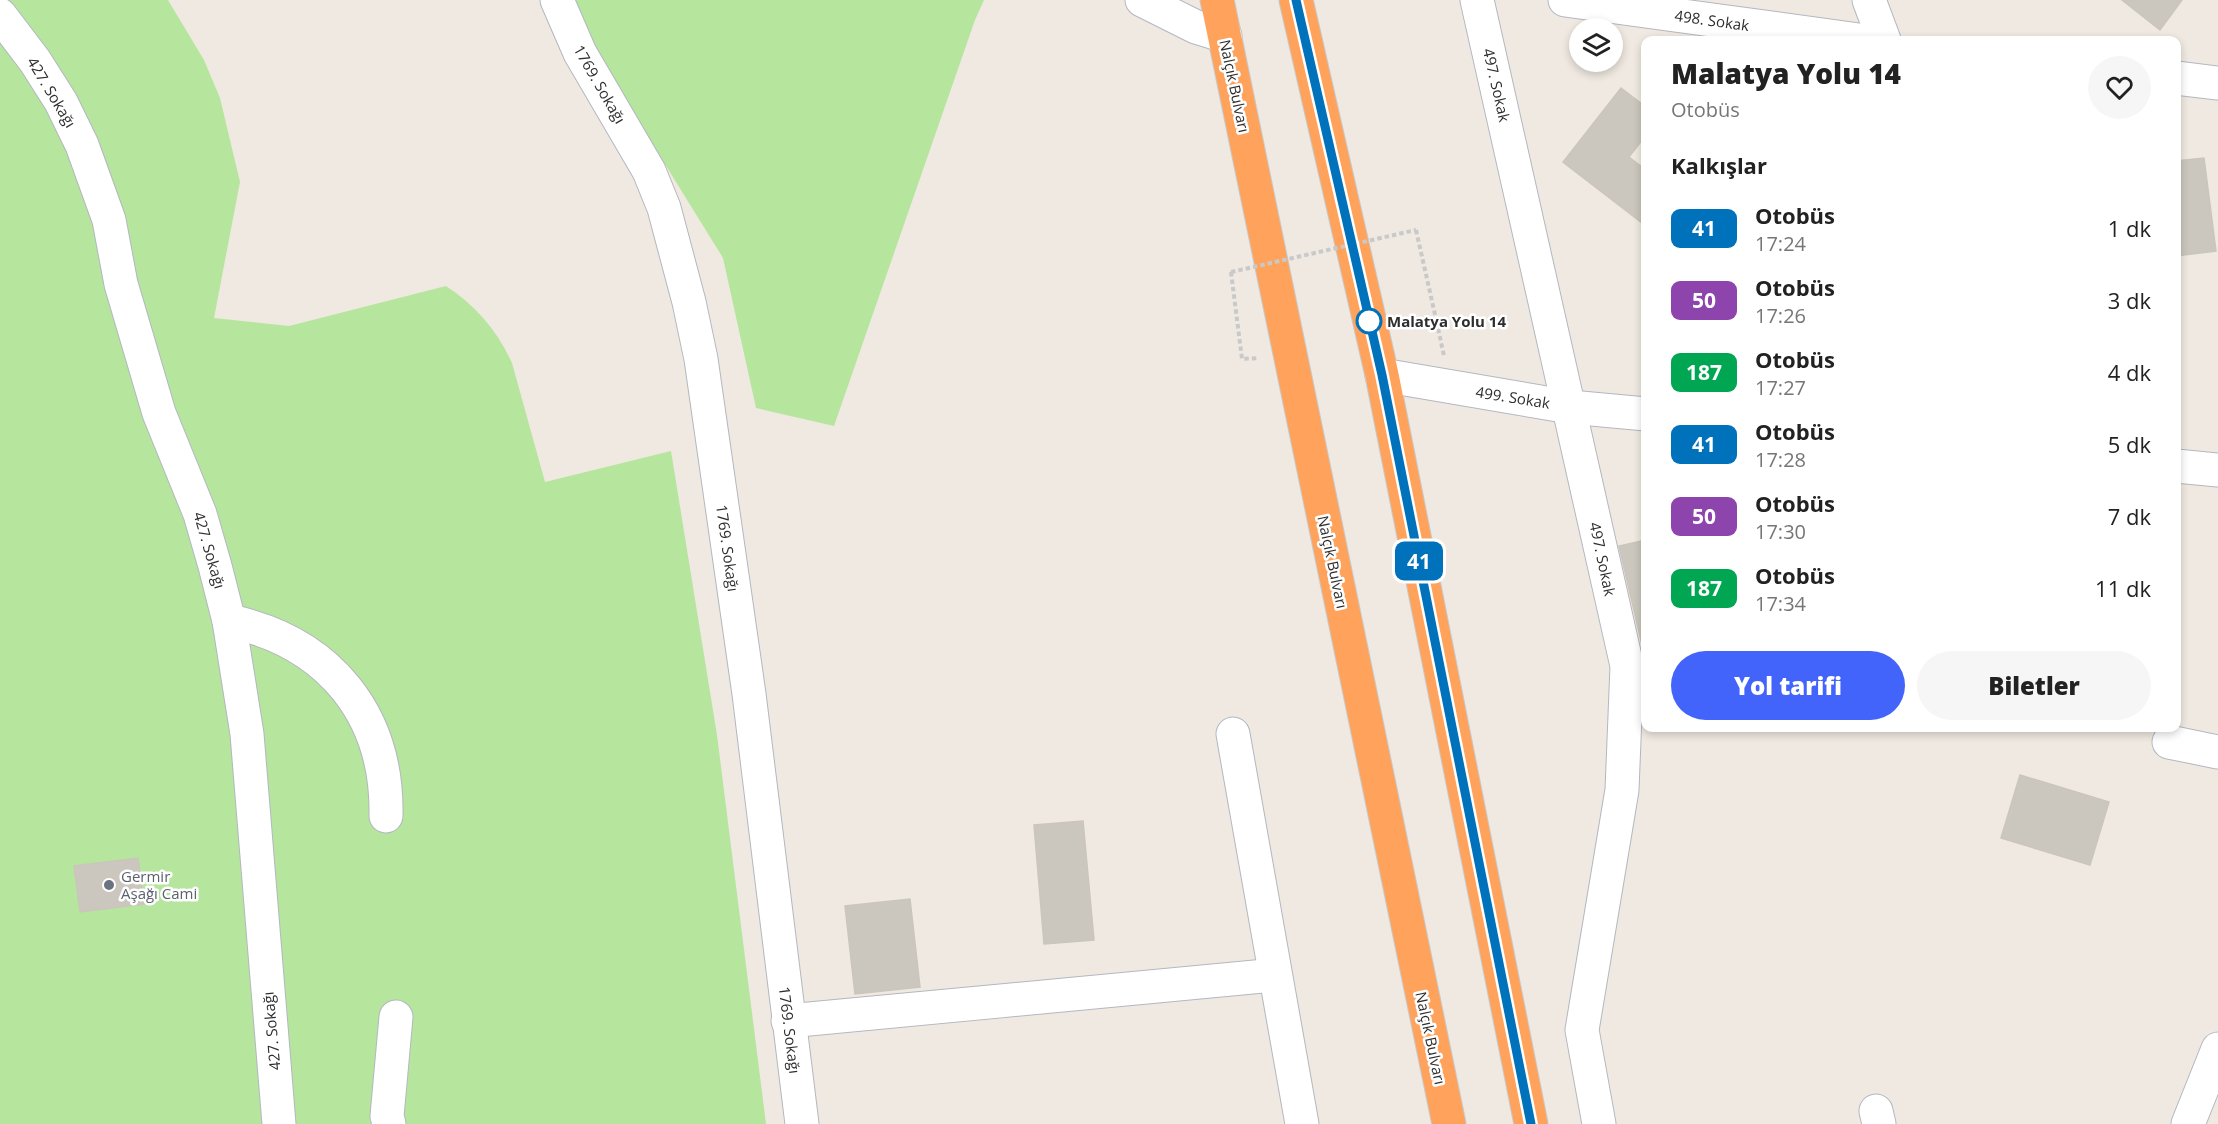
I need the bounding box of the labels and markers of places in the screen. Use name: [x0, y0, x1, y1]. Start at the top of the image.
marker: Malatya Yolu 14: [1356, 308, 1382, 334]
place label: Malatya Yolu 14: [1387, 311, 1506, 331]
place label: Germir Aşağı Cami: [121, 866, 197, 903]
marker: Germir Aşağı Cami: [102, 878, 116, 892]

